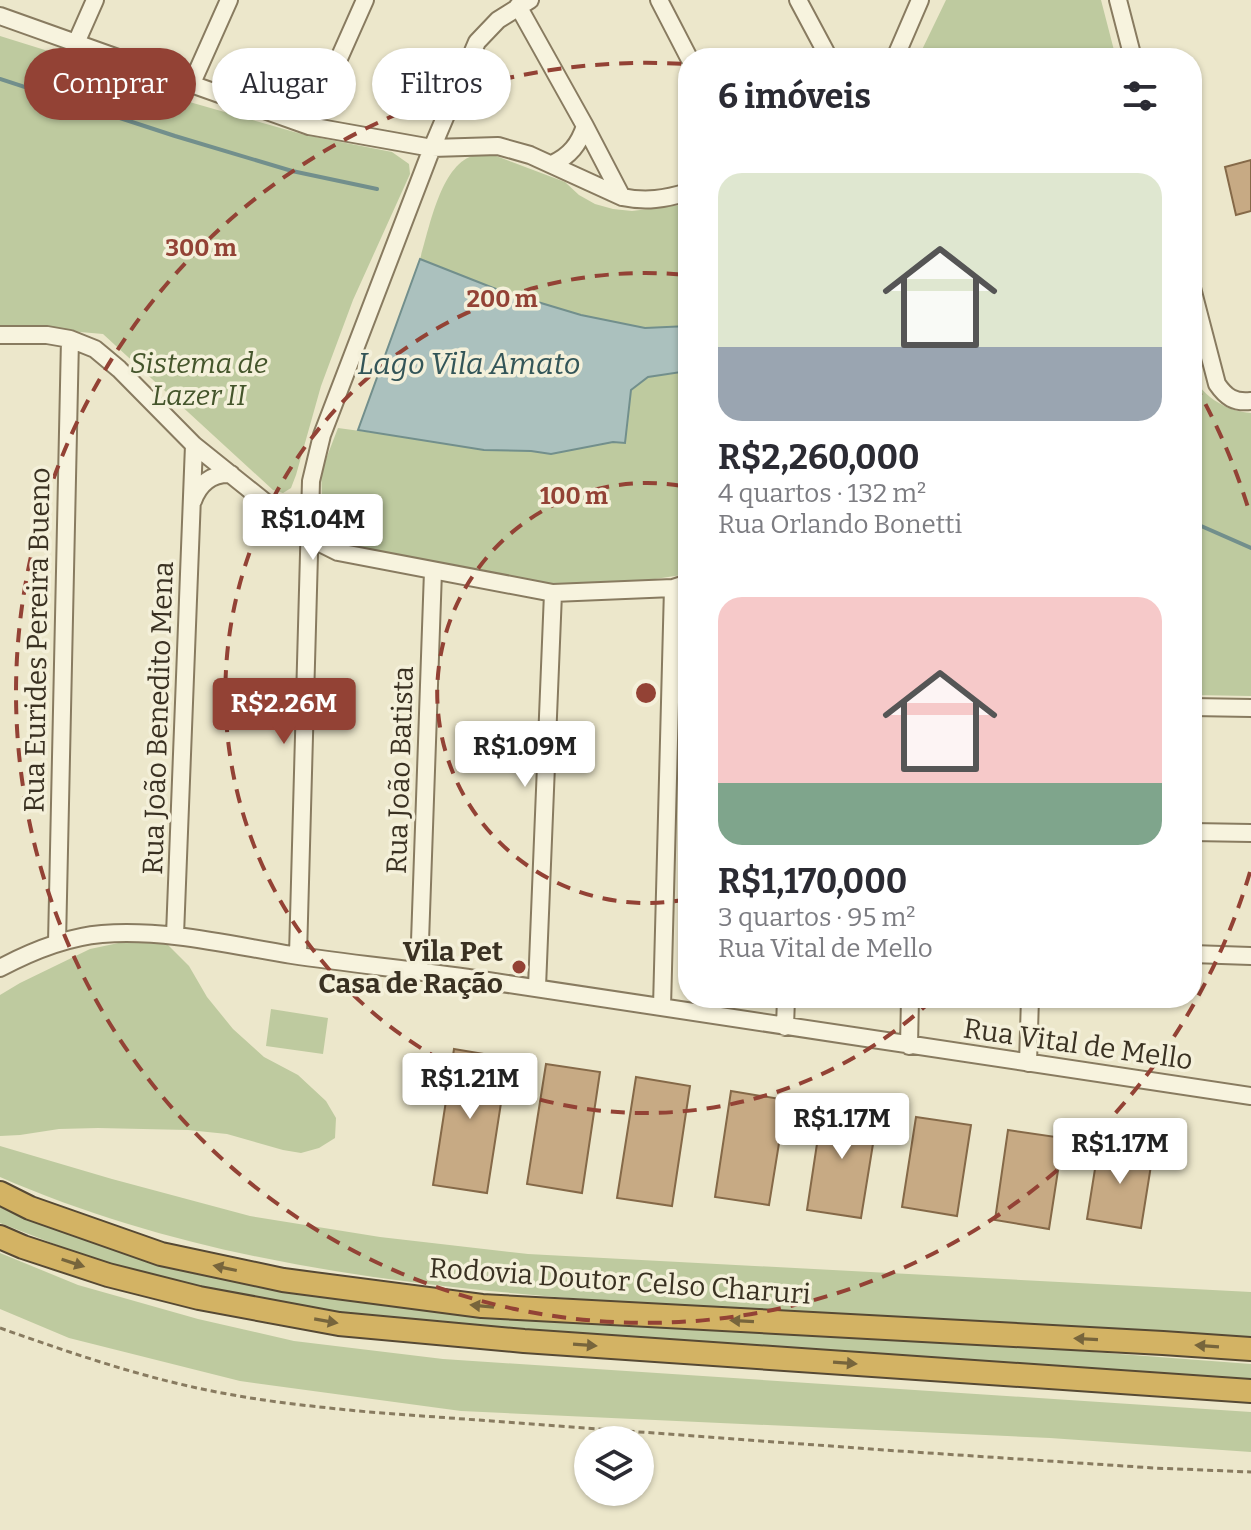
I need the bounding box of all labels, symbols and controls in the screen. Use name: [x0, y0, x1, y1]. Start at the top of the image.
chip: Comprar: [24, 48, 196, 120]
chip: Alugar: [212, 48, 356, 120]
chip: Filtros: [372, 48, 511, 120]
icon: filters: [1118, 74, 1162, 118]
text: 6 imóveis: [718, 76, 871, 117]
icon: home: [868, 225, 1012, 369]
text: 300 m: [165, 234, 237, 262]
text: 200 m: [466, 285, 538, 313]
water label: Lago Vila Amato: [358, 346, 580, 382]
park label: Sistema de Lazer II: [130, 347, 268, 412]
text: R$2,260,000: [718, 437, 920, 478]
street label: Rua Eurides Pereira Bueno: [17, 467, 57, 813]
text: 4 quartos · 132 m²: [718, 478, 926, 509]
text: 100 m: [540, 482, 608, 510]
pin: R$1.04M: [239, 494, 387, 562]
text: R$1.04M: [261, 504, 365, 535]
text: Rua Orlando Bonetti: [718, 509, 962, 540]
street label: Rua João Benedito Mena: [136, 561, 180, 875]
icon: home: [868, 649, 1012, 793]
street label: Rua João Batista: [380, 665, 420, 875]
pin: R$2.26M: [210, 678, 358, 746]
centre of rings: [632, 679, 660, 707]
text: R$2.26M: [231, 688, 337, 719]
pin: R$1.09M: [451, 721, 599, 789]
text: R$1.09M: [473, 731, 577, 762]
text: R$1,170,000: [718, 861, 907, 902]
text: 3 quartos · 95 m²: [718, 902, 916, 933]
text: Rua Vital de Mello: [718, 933, 933, 964]
place label: Vila Pet Casa de Ração: [318, 935, 503, 1000]
marker: Vila Pet Casa de Ração: [510, 958, 528, 976]
street label: Rua Vital de Mello: [961, 1012, 1195, 1076]
pin: R$1.21M: [396, 1053, 544, 1121]
text: R$1.21M: [420, 1063, 520, 1094]
pin: R$1.17M: [768, 1093, 916, 1161]
text: R$1.17M: [793, 1103, 891, 1134]
pin: R$1.17M: [1046, 1118, 1194, 1186]
text: R$1.17M: [1071, 1128, 1169, 1159]
street label: Rodovia Doutor Celso Charuri: [428, 1251, 812, 1311]
one-way arrow: [61, 1258, 85, 1270]
one-way arrow: [213, 1261, 238, 1273]
one-way arrow: [470, 1299, 495, 1312]
one-way arrow: [729, 1314, 754, 1327]
one-way arrow: [314, 1316, 339, 1328]
one-way arrow: [1073, 1333, 1098, 1346]
one-way arrow: [573, 1339, 598, 1352]
one-way arrow: [1194, 1339, 1219, 1352]
one-way arrow: [832, 1357, 857, 1370]
map controls: [574, 1426, 654, 1506]
button: layers: [574, 1426, 654, 1506]

